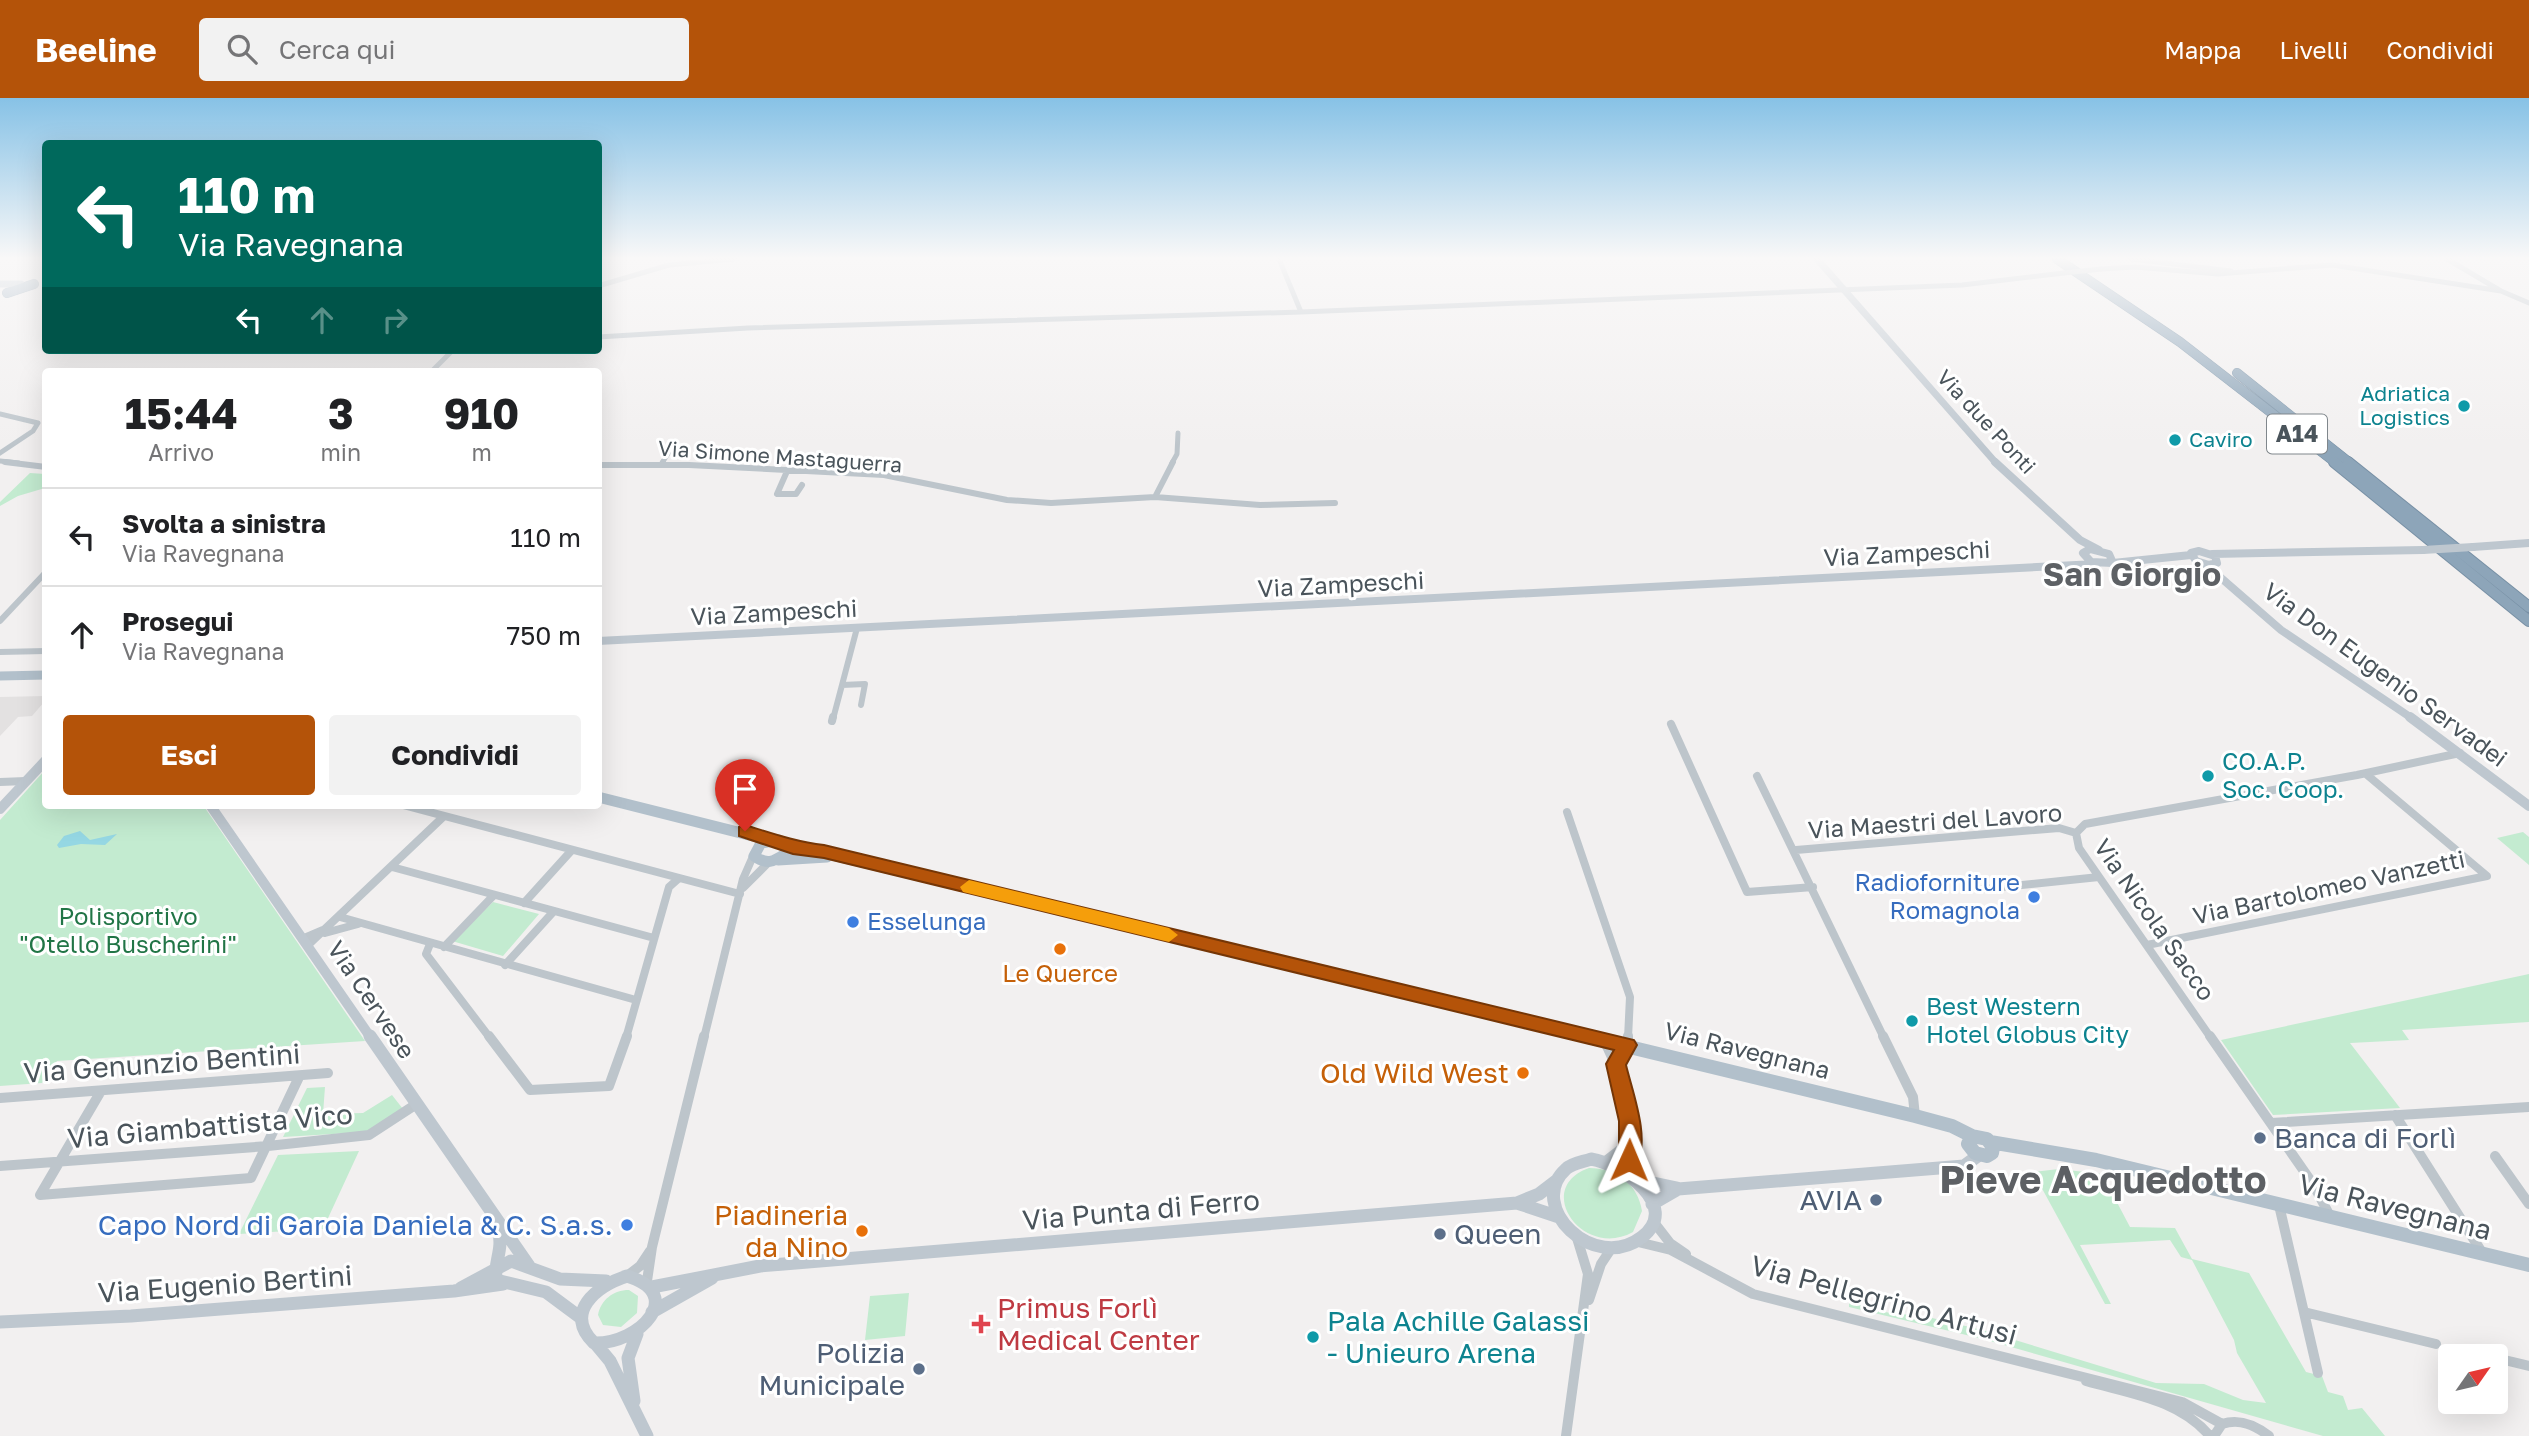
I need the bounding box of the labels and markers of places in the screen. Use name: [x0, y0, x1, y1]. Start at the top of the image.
place label: Adriatica Logistics: [2359, 380, 2450, 430]
marker: Adriatica Logistics: [2456, 398, 2472, 414]
place label: Caviro: [2189, 426, 2253, 452]
marker: Caviro: [2167, 432, 2183, 448]
place label: CO.A.P. Soc. Coop.: [2222, 746, 2344, 803]
pin: [715, 759, 775, 831]
marker: CO.A.P. Soc. Coop.: [2200, 768, 2216, 784]
place label: Radioforniture Romagnola: [1854, 867, 2020, 924]
marker: Radioforniture Romagnola: [2026, 889, 2042, 905]
place label: Esselunga: [867, 906, 986, 935]
marker: Esselunga: [845, 914, 861, 930]
marker: Le Querce: [1052, 941, 1068, 957]
place label: Le Querce: [1002, 958, 1118, 987]
place label: Best Western Hotel Globus City: [1926, 991, 2129, 1048]
marker: Best Western Hotel Globus City: [1904, 1013, 1920, 1029]
place label: Old Wild West: [1320, 1056, 1509, 1089]
marker: Old Wild West: [1515, 1065, 1531, 1081]
place label: Banca di Forlì: [2274, 1121, 2456, 1154]
marker: Banca di Forlì: [2252, 1130, 2268, 1146]
place label: AVIA: [1799, 1183, 1862, 1216]
marker: AVIA: [1868, 1192, 1884, 1208]
place label: Piadineria da Nino: [714, 1198, 848, 1263]
place label: Capo Nord di Garoia Daniela & C. S.a.s.: [98, 1208, 613, 1241]
marker: Capo Nord di Garoia Daniela & C. S.a.s.: [619, 1217, 635, 1233]
place label: Queen: [1454, 1217, 1541, 1250]
marker: Piadineria da Nino: [854, 1223, 870, 1239]
marker: Queen: [1432, 1226, 1448, 1242]
place label: Primus Forlì Medical Center: [997, 1291, 1200, 1356]
place label: Pala Achille Galassi - Unieuro Arena: [1327, 1304, 1590, 1369]
marker: Primus Forlì Medical Center: [971, 1314, 991, 1334]
marker: Pala Achille Galassi - Unieuro Arena: [1305, 1329, 1321, 1345]
place label: Polizia Municipale: [759, 1336, 905, 1401]
marker: Polizia Municipale: [911, 1361, 927, 1377]

